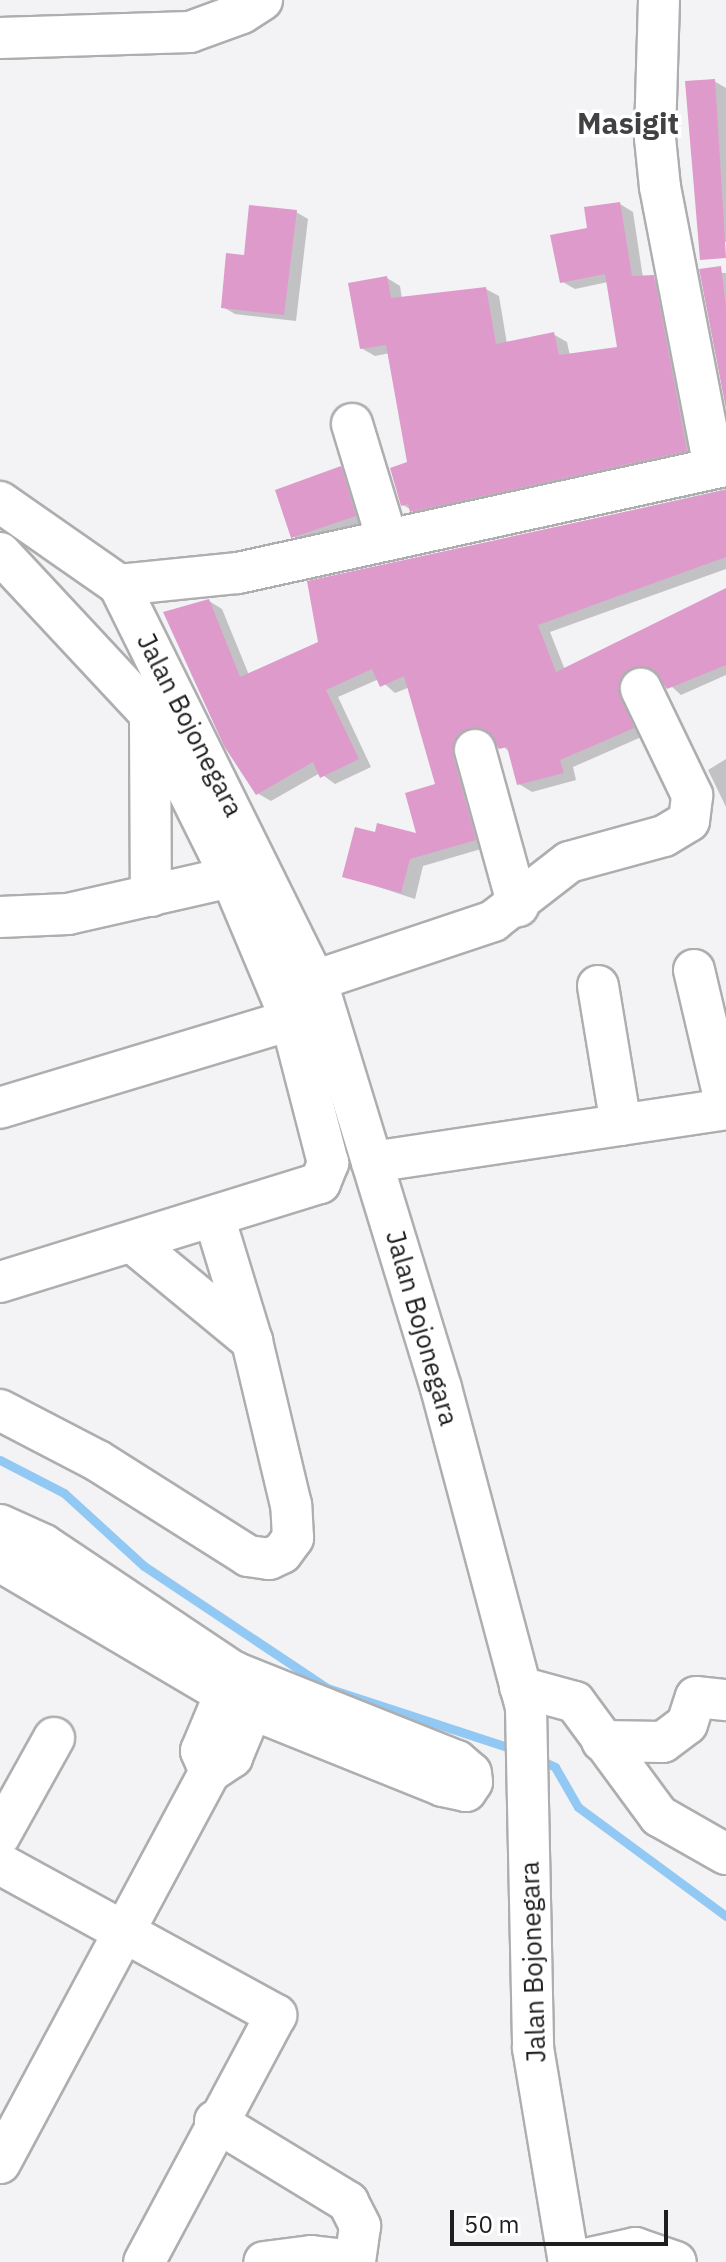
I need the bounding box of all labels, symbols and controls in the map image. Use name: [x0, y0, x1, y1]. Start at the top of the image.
district label: Masigit: [577, 105, 679, 141]
street label: Jalan Bojonegara: [130, 628, 250, 822]
street label: Jalan Bojonegara: [379, 1227, 465, 1429]
street label: Jalan Bojonegara: [514, 1861, 552, 2063]
scale bar: [454, 2194, 672, 2244]
text: 50 m: [464, 2208, 519, 2240]

